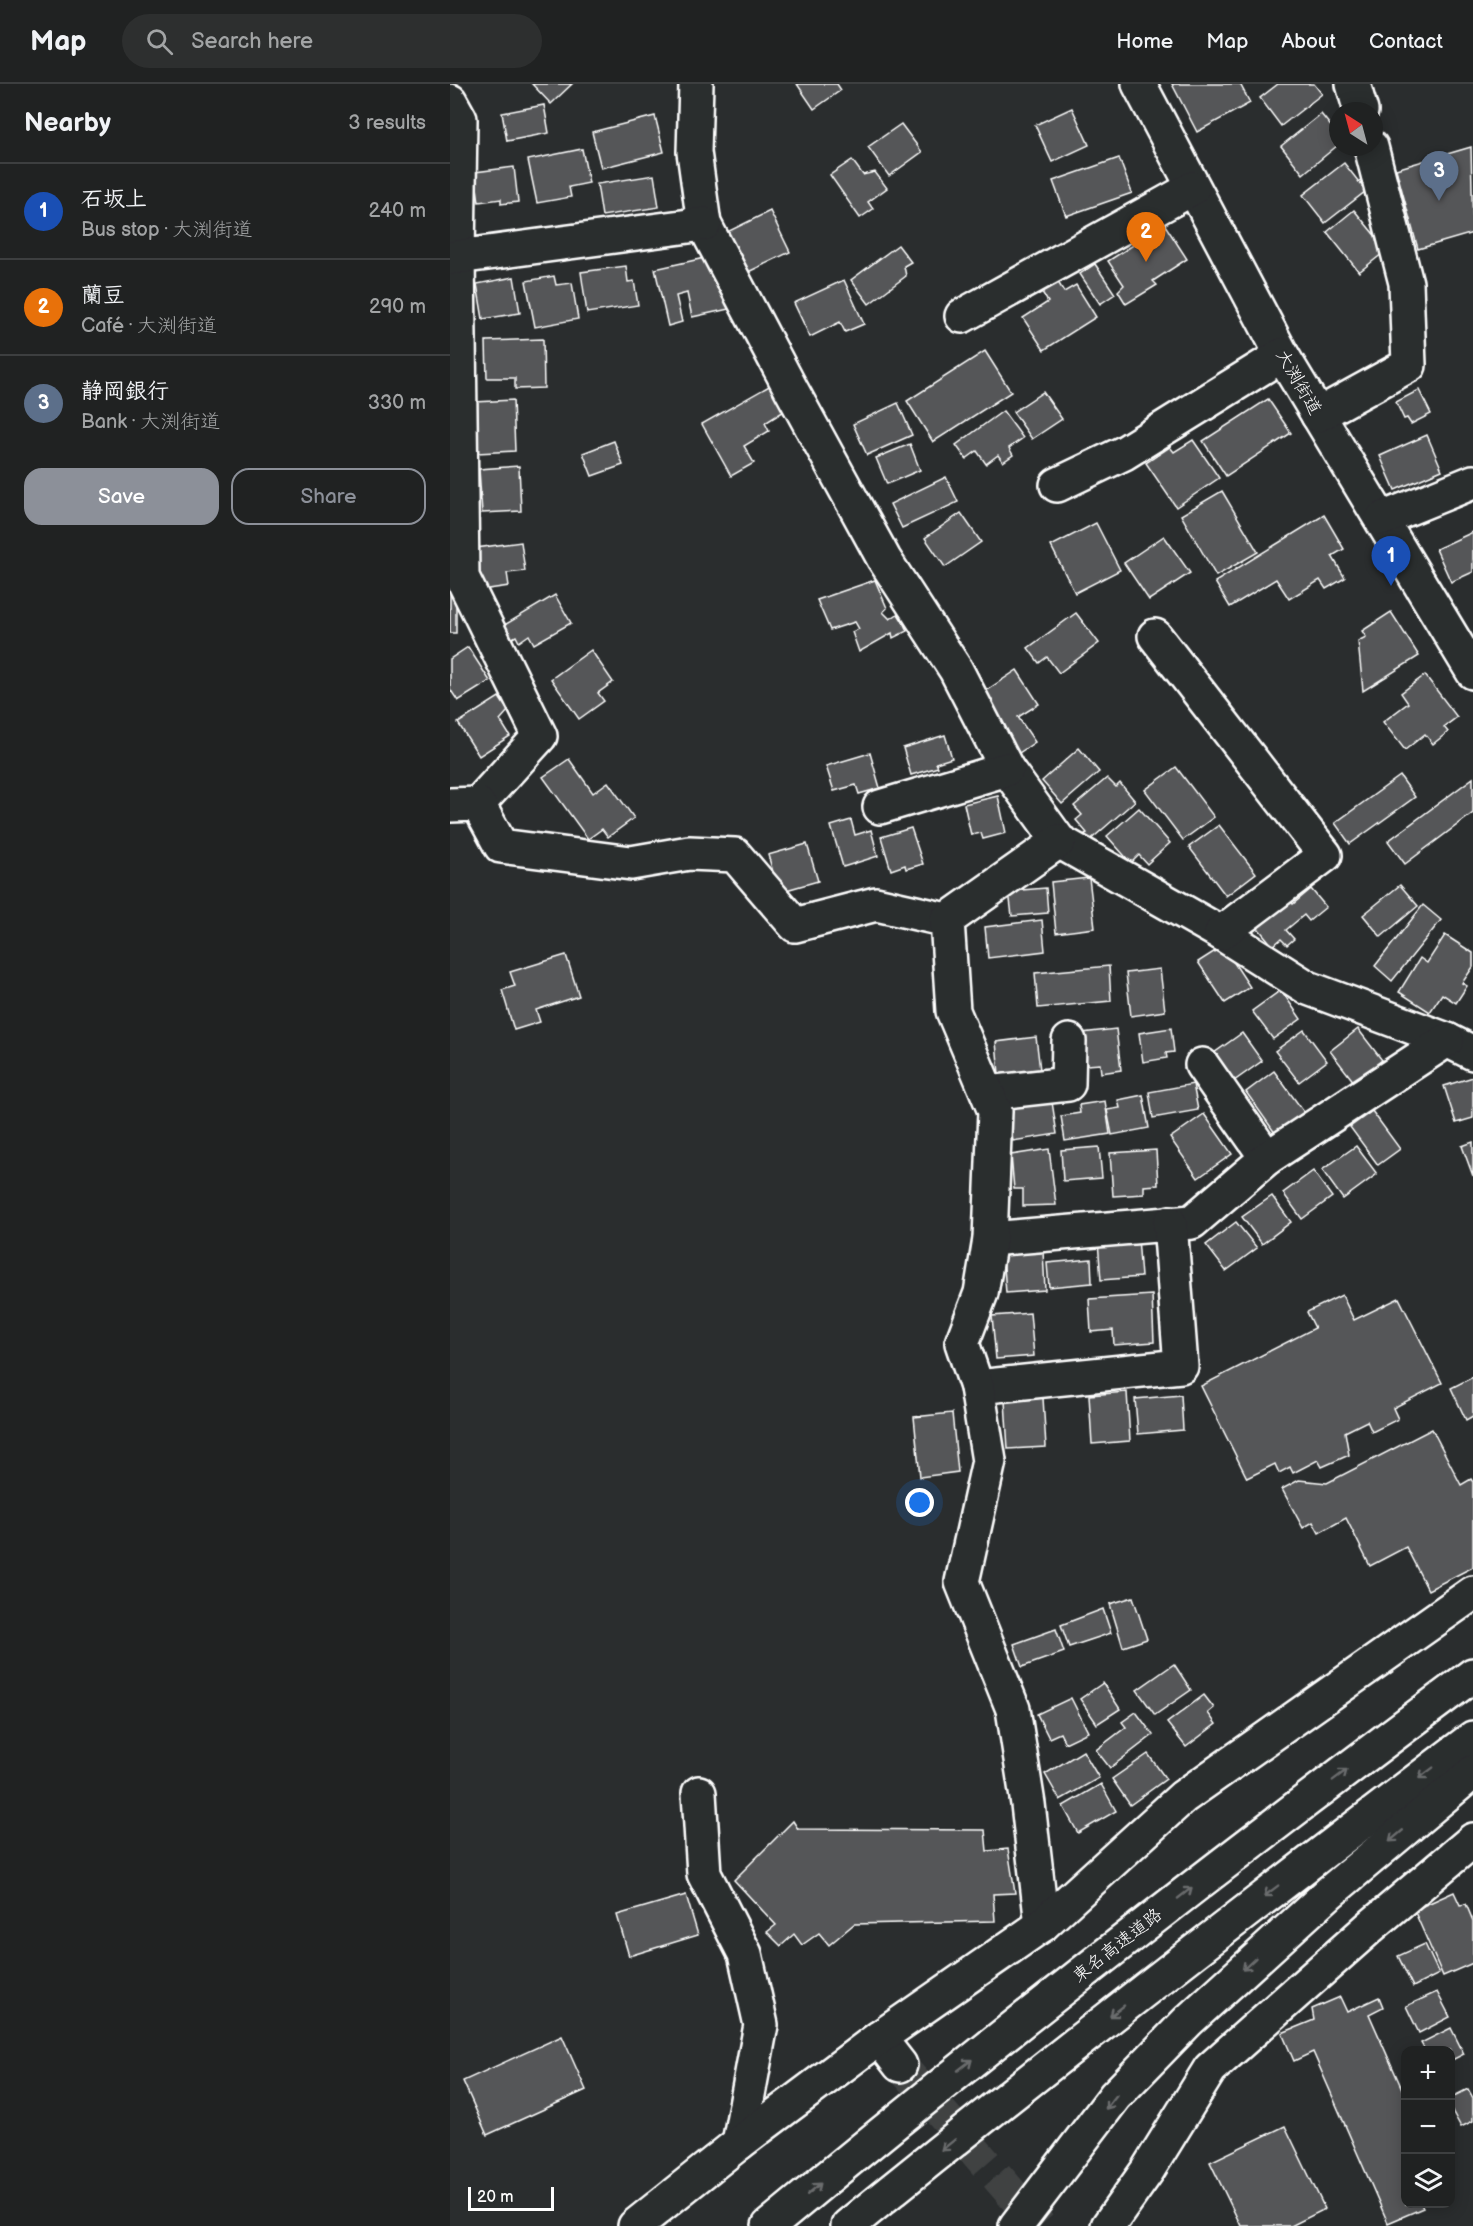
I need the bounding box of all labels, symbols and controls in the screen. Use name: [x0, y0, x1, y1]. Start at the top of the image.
search box: [122, 14, 542, 68]
text: Map: [30, 25, 86, 58]
icon: search: [143, 25, 176, 58]
text: Search here: [191, 28, 313, 55]
text: Home: [1116, 29, 1173, 54]
text: Map: [1206, 29, 1248, 54]
text: About: [1281, 29, 1336, 54]
text: Contact: [1369, 29, 1443, 54]
north arrow: [1329, 102, 1383, 156]
text: Nearby: [24, 108, 111, 139]
text: 3 results: [348, 111, 426, 135]
pin: 3: [1420, 152, 1458, 201]
text: 石坂上: [81, 186, 147, 213]
text: 1: [39, 199, 48, 223]
text: 240 m: [369, 199, 426, 223]
pin: 2: [1126, 212, 1166, 262]
text: Bus stop · 大渕街道: [81, 218, 253, 242]
text: 蘭豆: [81, 282, 125, 309]
text: 2: [38, 295, 49, 319]
text: 290 m: [369, 295, 426, 319]
text: Café · 大渕街道: [81, 314, 217, 338]
street label: 大渕街道: [1271, 346, 1326, 419]
text: 静岡銀行: [81, 378, 169, 405]
text: 3: [38, 391, 49, 415]
text: 330 m: [368, 391, 426, 415]
text: Bank · 大渕街道: [81, 410, 220, 434]
button: Save: [24, 468, 219, 525]
button: Share: [231, 468, 426, 525]
pin: 1: [1372, 536, 1410, 586]
your location: [905, 1488, 934, 1517]
one-way arrow: [1419, 1767, 1435, 1780]
one-way arrow: [1331, 1768, 1347, 1781]
one-way arrow: [1388, 1830, 1404, 1843]
one-way arrow: [1263, 1885, 1279, 1898]
one-way arrow: [1176, 1886, 1192, 1899]
street label: 東名高速道路: [1068, 1904, 1166, 1987]
one-way arrow: [1241, 1957, 1256, 1972]
one-way arrow: [1109, 2004, 1125, 2017]
map controls: [1401, 2046, 1455, 2208]
button: +: [1401, 2046, 1455, 2100]
one-way arrow: [957, 2059, 973, 2072]
one-way arrow: [1104, 2094, 1117, 2110]
button: −: [1401, 2100, 1455, 2154]
one-way arrow: [940, 2139, 956, 2152]
button: layers: [1401, 2154, 1455, 2208]
one-way arrow: [806, 2182, 822, 2195]
scale bar: [468, 2184, 554, 2212]
text: 20 m: [477, 2188, 513, 2207]

